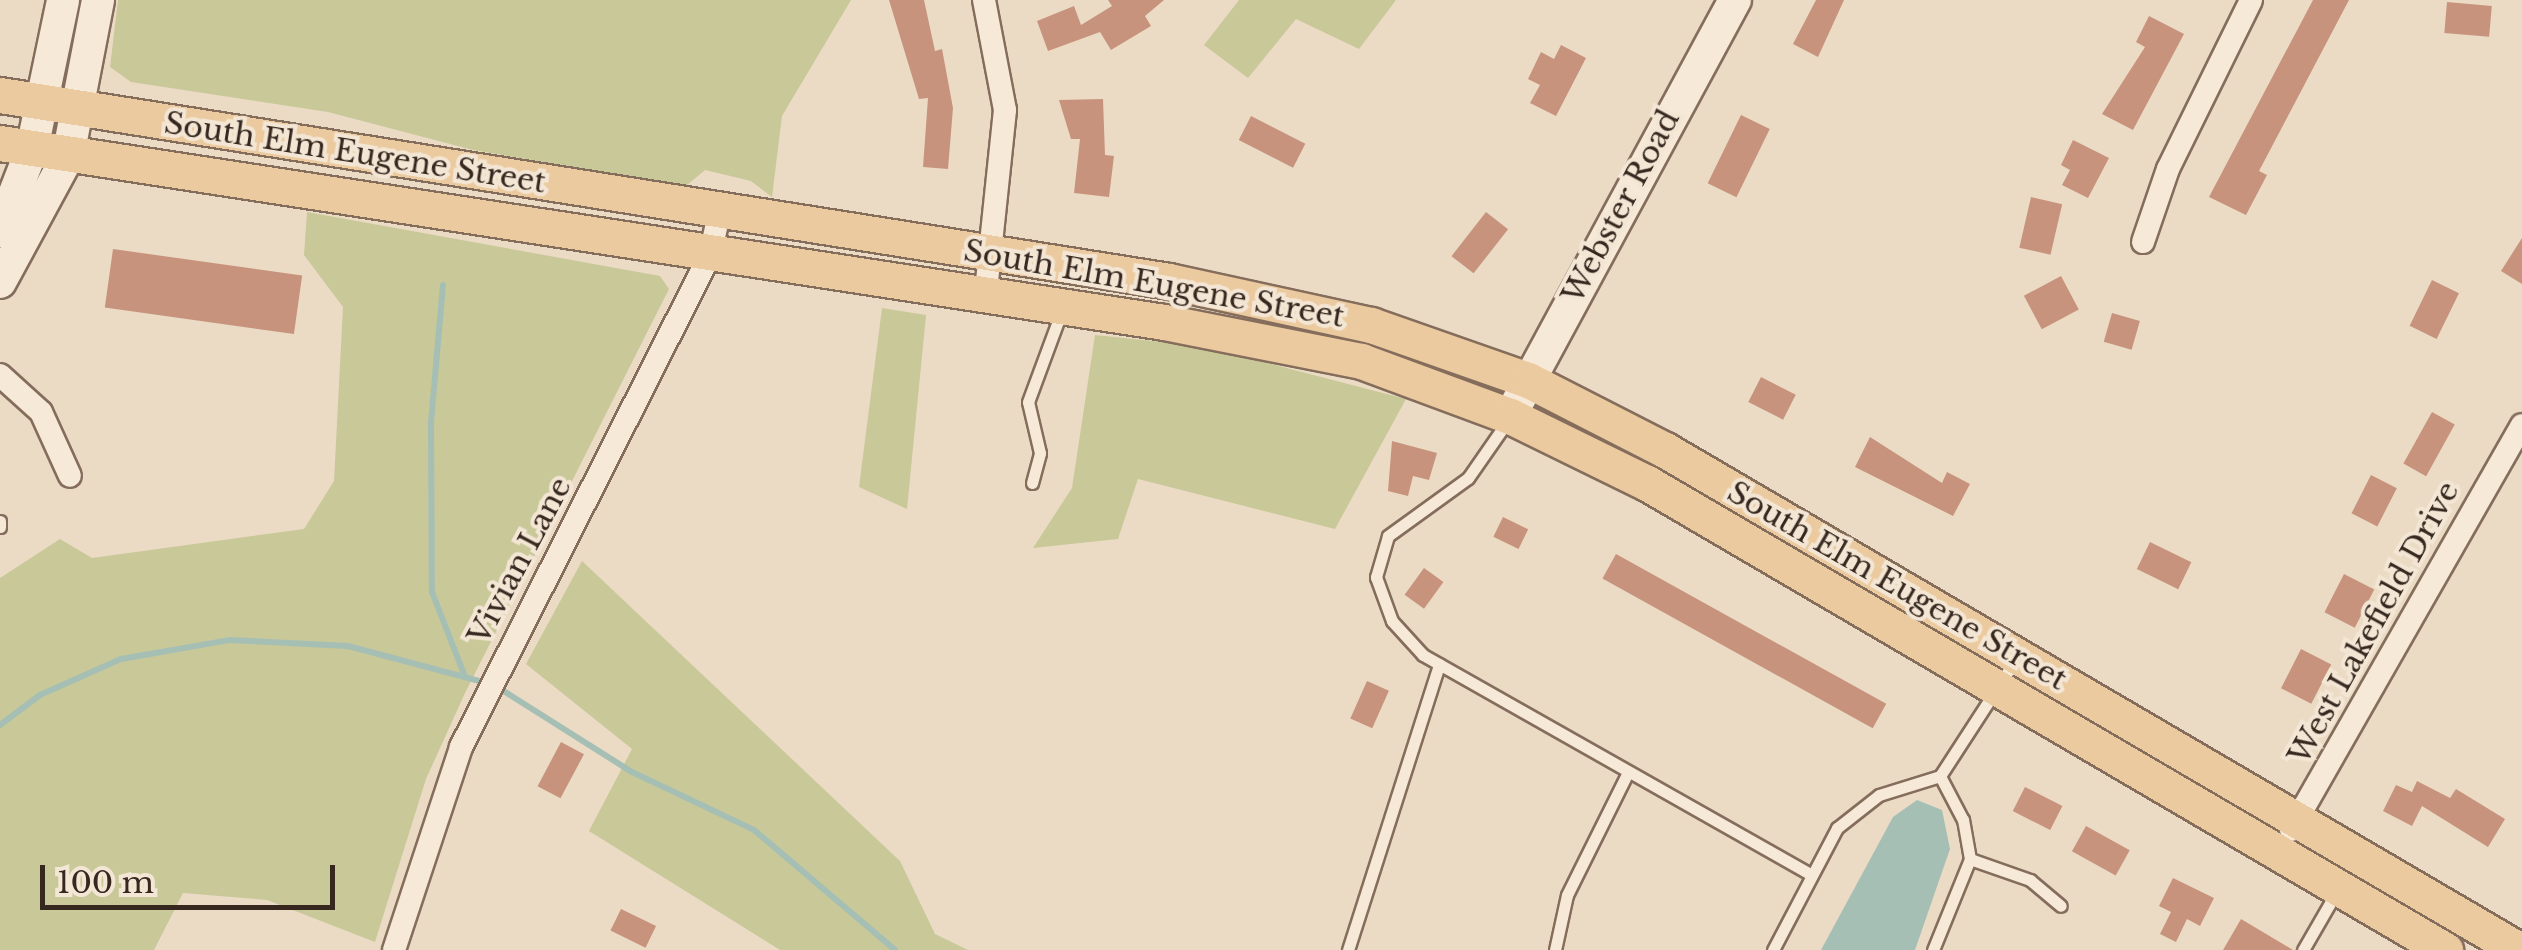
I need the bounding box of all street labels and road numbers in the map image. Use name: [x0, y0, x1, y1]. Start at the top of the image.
street label: Webster Road: [1555, 104, 1687, 310]
street label: South Elm Eugene Street: [162, 105, 548, 201]
street label: South Elm Eugene Street: [961, 233, 1347, 335]
street label: Vivian Lane: [461, 471, 579, 651]
street label: South Elm Eugene Street: [1721, 474, 2073, 698]
street label: West Lakefield Drive: [2281, 475, 2467, 771]

